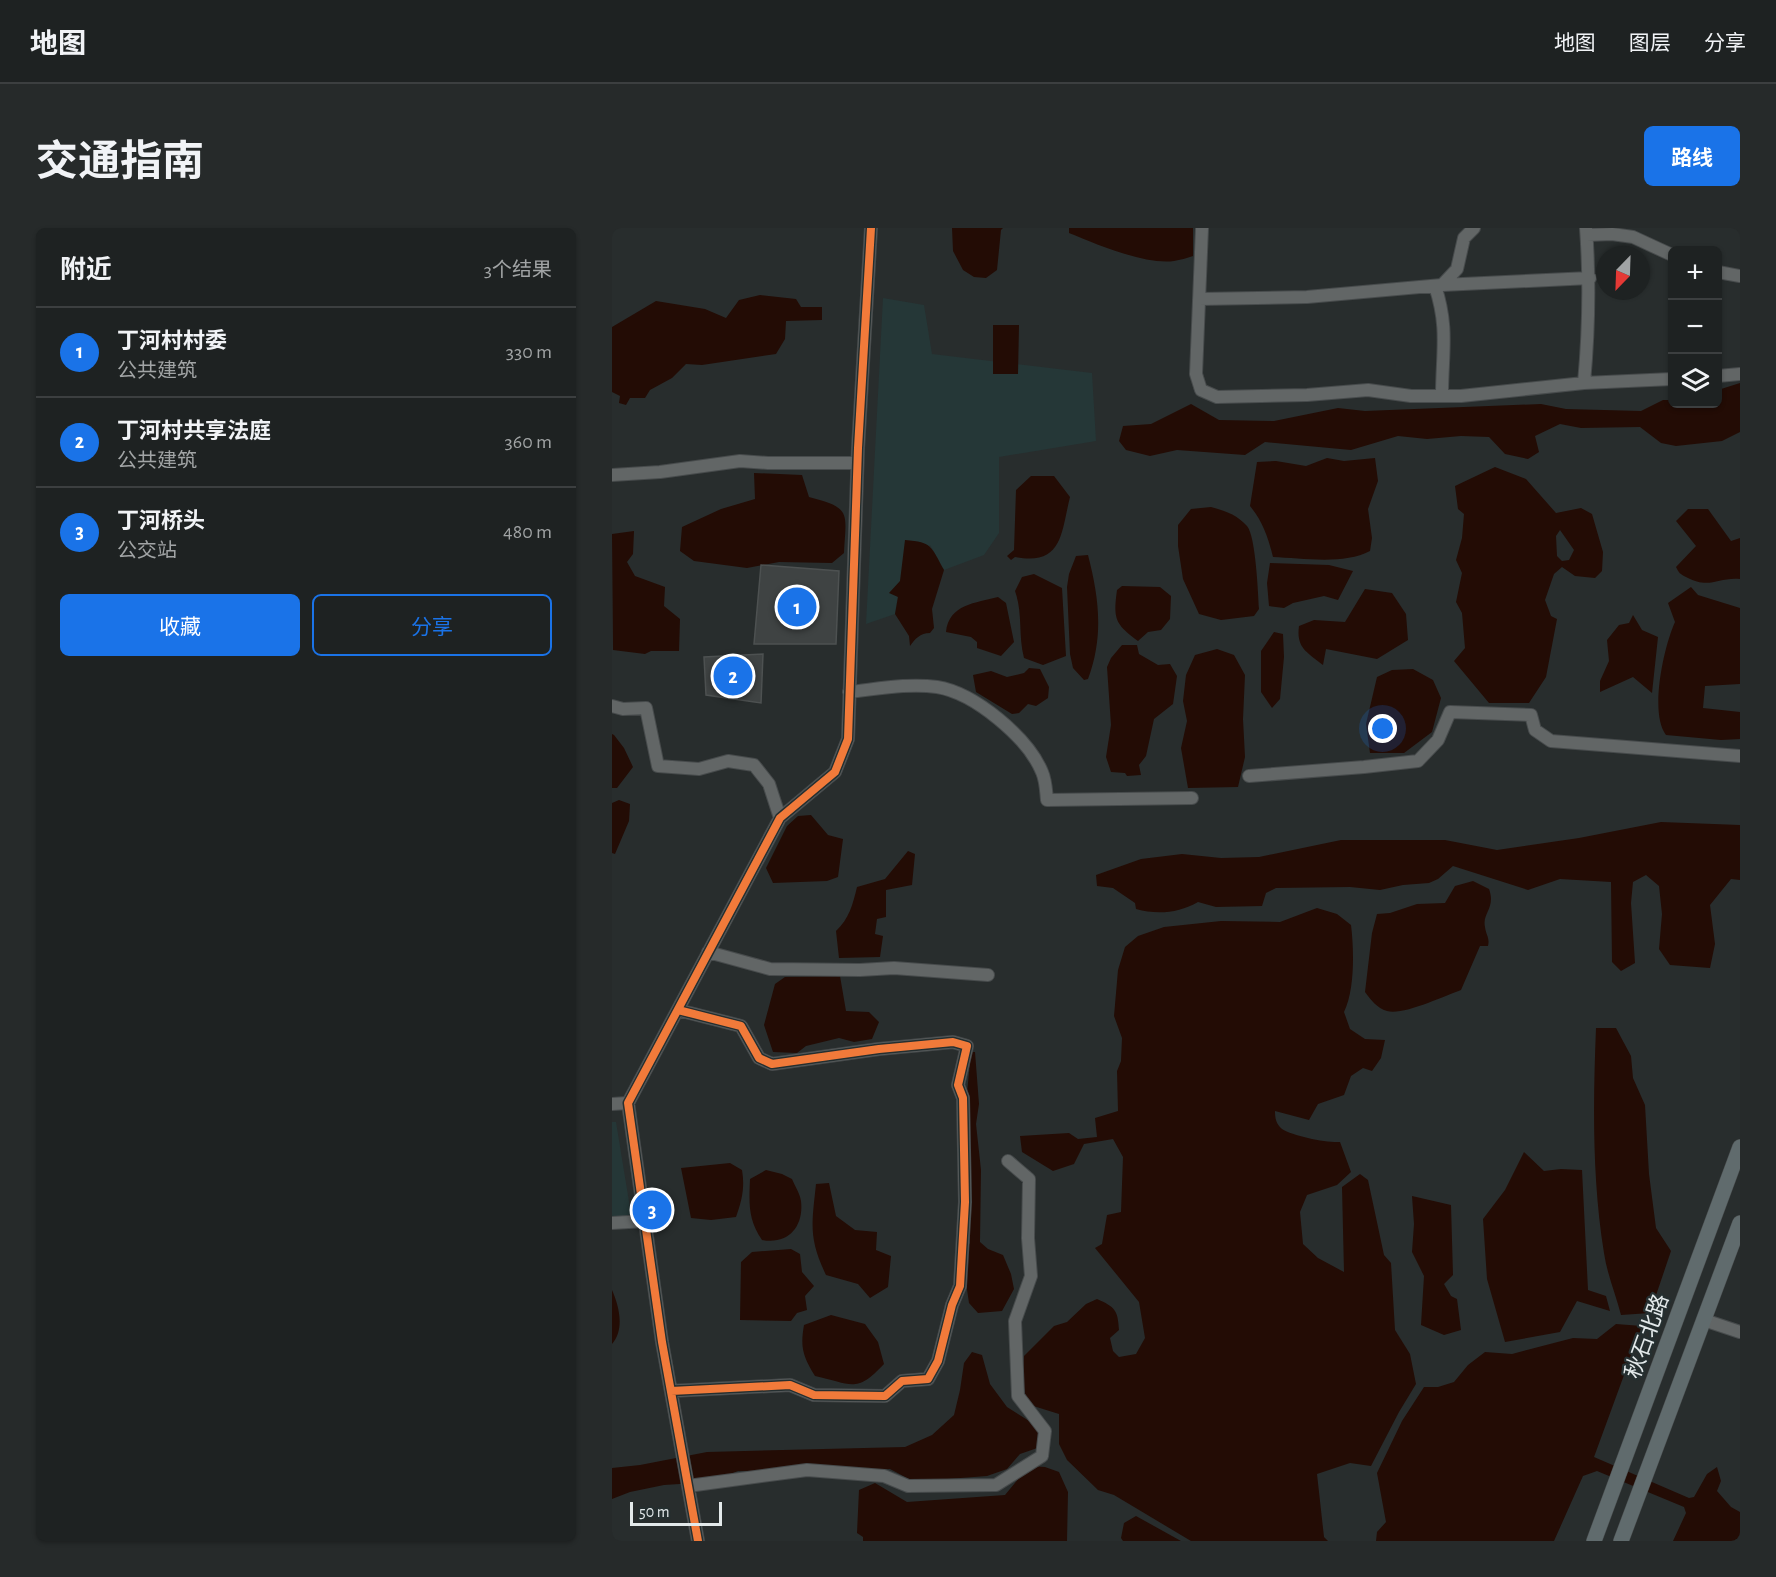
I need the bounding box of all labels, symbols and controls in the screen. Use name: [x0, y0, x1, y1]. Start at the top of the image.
text: 地图: [30, 31, 86, 59]
text: 地图: [1554, 33, 1596, 54]
text: 图层: [1629, 33, 1671, 54]
text: 分享: [1704, 33, 1746, 54]
button: 路线: [1644, 126, 1740, 186]
text: 交通指南: [36, 141, 204, 183]
north arrow: [1596, 246, 1650, 300]
map controls: [1668, 246, 1722, 408]
button: +: [1668, 246, 1722, 300]
text: 附近: [60, 257, 112, 283]
text: 3个结果: [484, 260, 552, 280]
button: −: [1668, 300, 1722, 354]
text: 丁河村村委: [117, 330, 227, 352]
text: 1: [76, 342, 83, 362]
text: 330 m: [506, 342, 552, 362]
button: layers: [1668, 354, 1722, 408]
text: 公共建筑: [117, 361, 197, 381]
text: 丁河村共享法庭: [117, 420, 271, 442]
text: 2: [75, 432, 84, 452]
text: 360 m: [505, 432, 552, 452]
text: 公共建筑: [117, 451, 197, 471]
text: 丁河桥头: [117, 510, 205, 532]
text: 3: [75, 522, 84, 542]
text: 480 m: [503, 522, 552, 542]
text: 公交站: [117, 541, 177, 561]
pin: 1: [778, 584, 816, 629]
button: 收藏: [60, 594, 300, 656]
button: 分享: [312, 594, 552, 656]
pin: 2: [714, 654, 752, 698]
your location: [1368, 714, 1397, 743]
pin: 3: [632, 1188, 672, 1232]
street label: 秋石北路: [1621, 1291, 1672, 1381]
scale bar: [630, 1499, 722, 1526]
text: 50 m: [639, 1504, 670, 1520]

